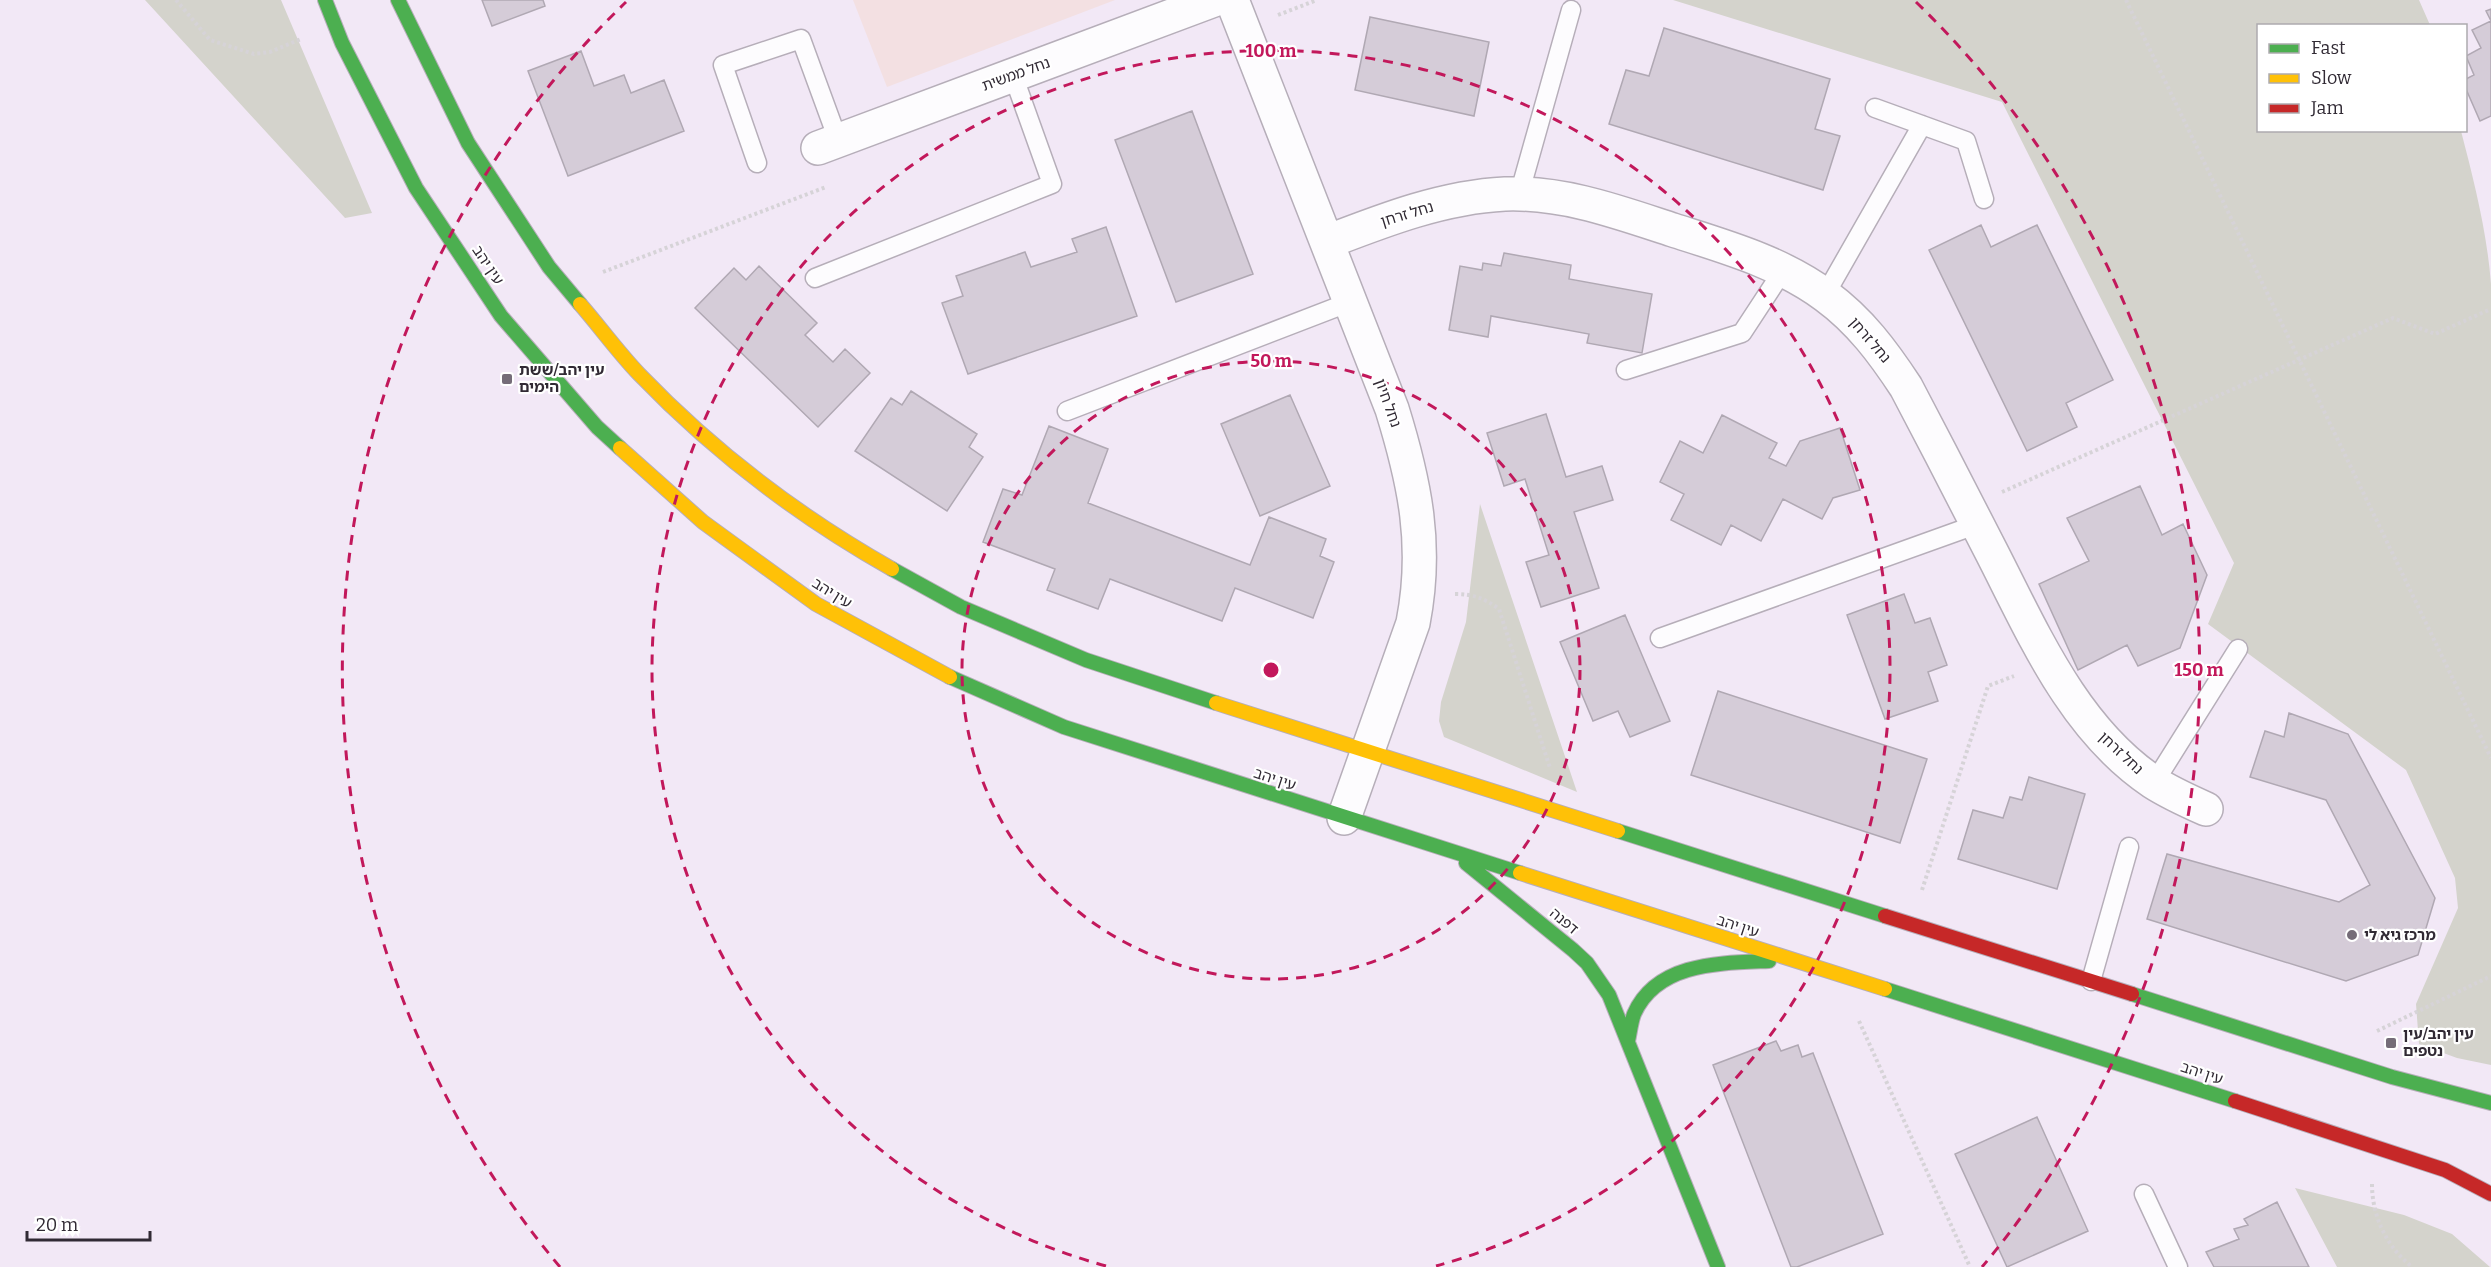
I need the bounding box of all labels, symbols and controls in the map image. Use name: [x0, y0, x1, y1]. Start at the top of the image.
legend: [2257, 24, 2467, 132]
text: Fast: [2311, 37, 2346, 59]
text: 100 m: [1245, 40, 1297, 62]
street label: נחל ממשית: [979, 53, 1053, 95]
text: Slow: [2311, 67, 2352, 89]
text: Jam: [2310, 97, 2344, 119]
street label: נחל זרחן: [1378, 197, 1436, 231]
street label: עין יהב: [468, 242, 508, 288]
street label: נחל זרחן: [1845, 314, 1895, 366]
text: 50 m: [1250, 350, 1292, 372]
place label: עין יהב/ששת הימים: [519, 361, 604, 396]
marker: עין יהב/ששת הימים: [500, 372, 514, 386]
street label: נחל חיון: [1371, 376, 1405, 430]
street label: עין יהב: [809, 574, 855, 612]
text: 150 m: [2174, 659, 2224, 681]
centre of rings: [1261, 660, 1281, 680]
street label: נחל זרחן: [2095, 728, 2147, 778]
street label: עין יהב: [1252, 764, 1298, 794]
street label: דפנה: [1546, 904, 1582, 938]
street label: עין יהב: [1715, 911, 1761, 941]
place label: מרכז גיא לי: [2364, 926, 2436, 944]
marker: מרכז גיא לי: [2345, 928, 2359, 942]
place label: עין יהב/עין נטפים: [2403, 1025, 2474, 1060]
marker: עין יהב/עין נטפים: [2384, 1036, 2398, 1050]
street label: עין יהב: [2179, 1058, 2225, 1088]
scale bar: [27, 1204, 150, 1242]
text: 20 m: [36, 1214, 78, 1236]

